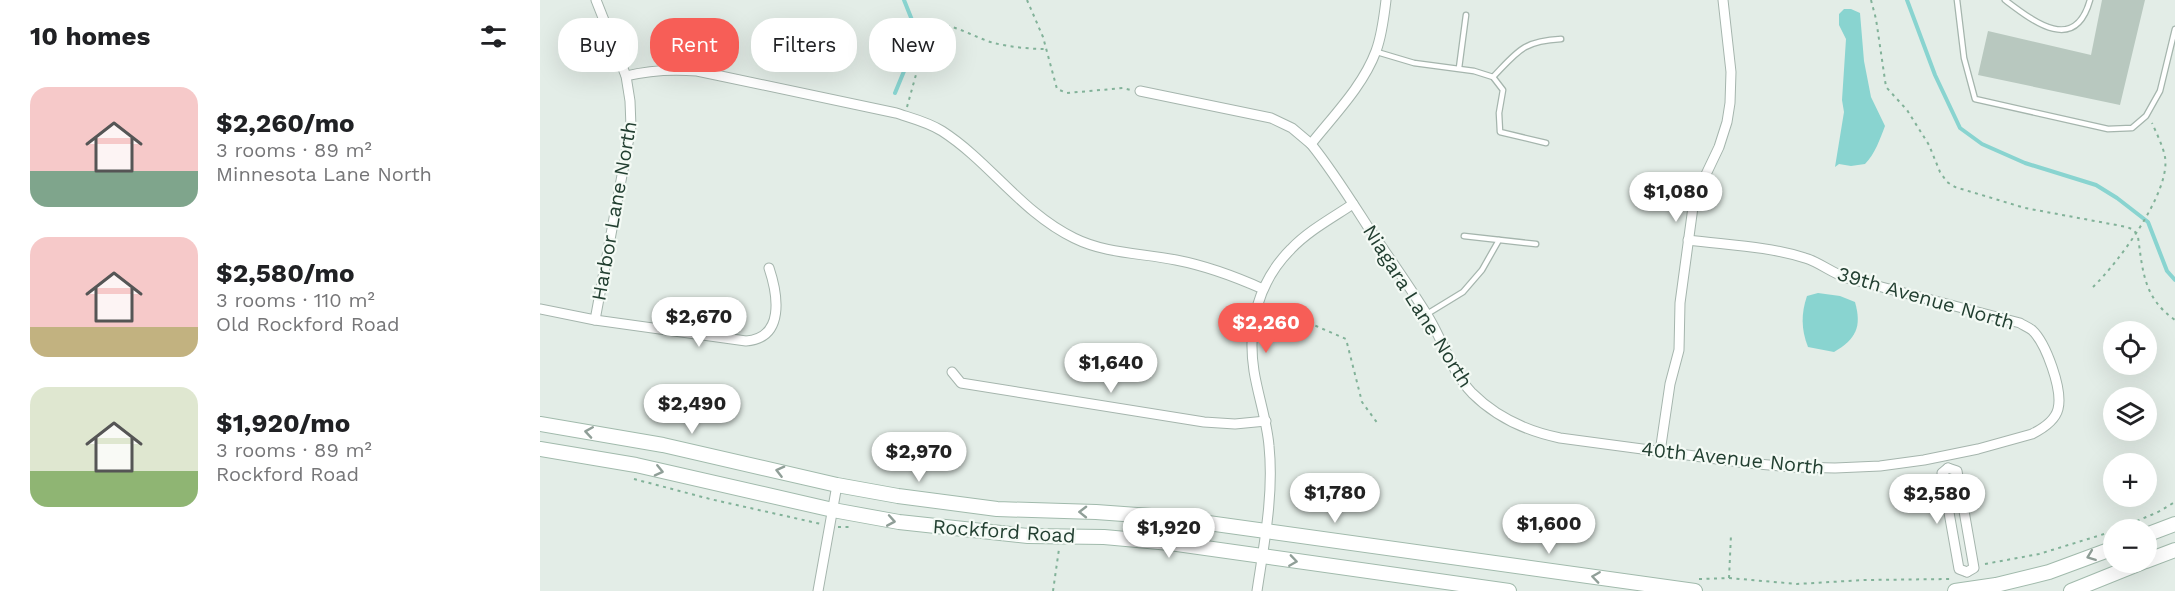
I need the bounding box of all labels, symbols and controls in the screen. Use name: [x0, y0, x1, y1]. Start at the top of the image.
chip: Buy: [558, 18, 638, 72]
chip: Rent: [650, 18, 739, 72]
chip: Filters: [751, 18, 857, 72]
chip: New: [869, 18, 956, 72]
icon: filters: [477, 20, 510, 53]
text: 10 homes: [30, 21, 150, 51]
text: $2,260/mo: [216, 108, 355, 138]
icon: home: [78, 111, 150, 183]
street label: Harbor Lane North: [586, 119, 642, 303]
text: 3 rooms · 89 m²: [216, 138, 372, 162]
text: Minnesota Lane North: [216, 162, 432, 186]
pin: $1,080: [1627, 172, 1725, 223]
text: $1,080: [1643, 179, 1709, 203]
street label: Niagara Lane North: [1358, 220, 1478, 392]
text: $2,580/mo: [216, 258, 355, 288]
icon: home: [78, 261, 150, 333]
street label: 39th Avenue North: [1835, 261, 2017, 335]
text: 3 rooms · 110 m²: [216, 288, 375, 312]
pin: $2,670: [650, 297, 748, 348]
pin: $2,260: [1217, 303, 1315, 354]
text: $2,670: [666, 304, 732, 328]
text: $2,260: [1232, 310, 1300, 334]
text: Old Rockford Road: [216, 312, 400, 336]
map controls: [2103, 321, 2157, 573]
button: locate: [2103, 321, 2157, 375]
pin: $1,640: [1062, 343, 1160, 394]
text: $1,640: [1078, 350, 1144, 374]
pin: $2,490: [643, 384, 741, 435]
button: layers: [2103, 387, 2157, 441]
text: $2,490: [658, 391, 726, 415]
text: $1,920/mo: [216, 408, 350, 438]
icon: home: [78, 411, 150, 483]
one-way arrow: [585, 426, 595, 439]
pin: $2,970: [870, 432, 968, 483]
street label: 40th Avenue North: [1640, 436, 1826, 480]
text: 3 rooms · 89 m²: [216, 438, 372, 462]
text: $2,970: [886, 439, 952, 463]
button: +: [2103, 453, 2157, 507]
text: Rockford Road: [216, 462, 359, 486]
one-way arrow: [654, 463, 664, 476]
one-way arrow: [776, 466, 786, 479]
pin: $1,780: [1286, 473, 1384, 524]
pin: $2,580: [1888, 474, 1986, 525]
text: $1,780: [1304, 480, 1366, 504]
text: $2,580: [1903, 481, 1971, 505]
pin: $1,600: [1500, 504, 1598, 555]
one-way arrow: [1079, 505, 1088, 518]
pin: $1,920: [1120, 508, 1218, 559]
text: $1,600: [1516, 511, 1582, 535]
one-way arrow: [885, 514, 895, 527]
street label: Rockford Road: [932, 514, 1076, 548]
text: $1,920: [1137, 515, 1201, 539]
button: −: [2103, 519, 2157, 573]
one-way arrow: [2086, 549, 2097, 561]
one-way arrow: [1289, 554, 1298, 566]
one-way arrow: [1591, 572, 1600, 584]

